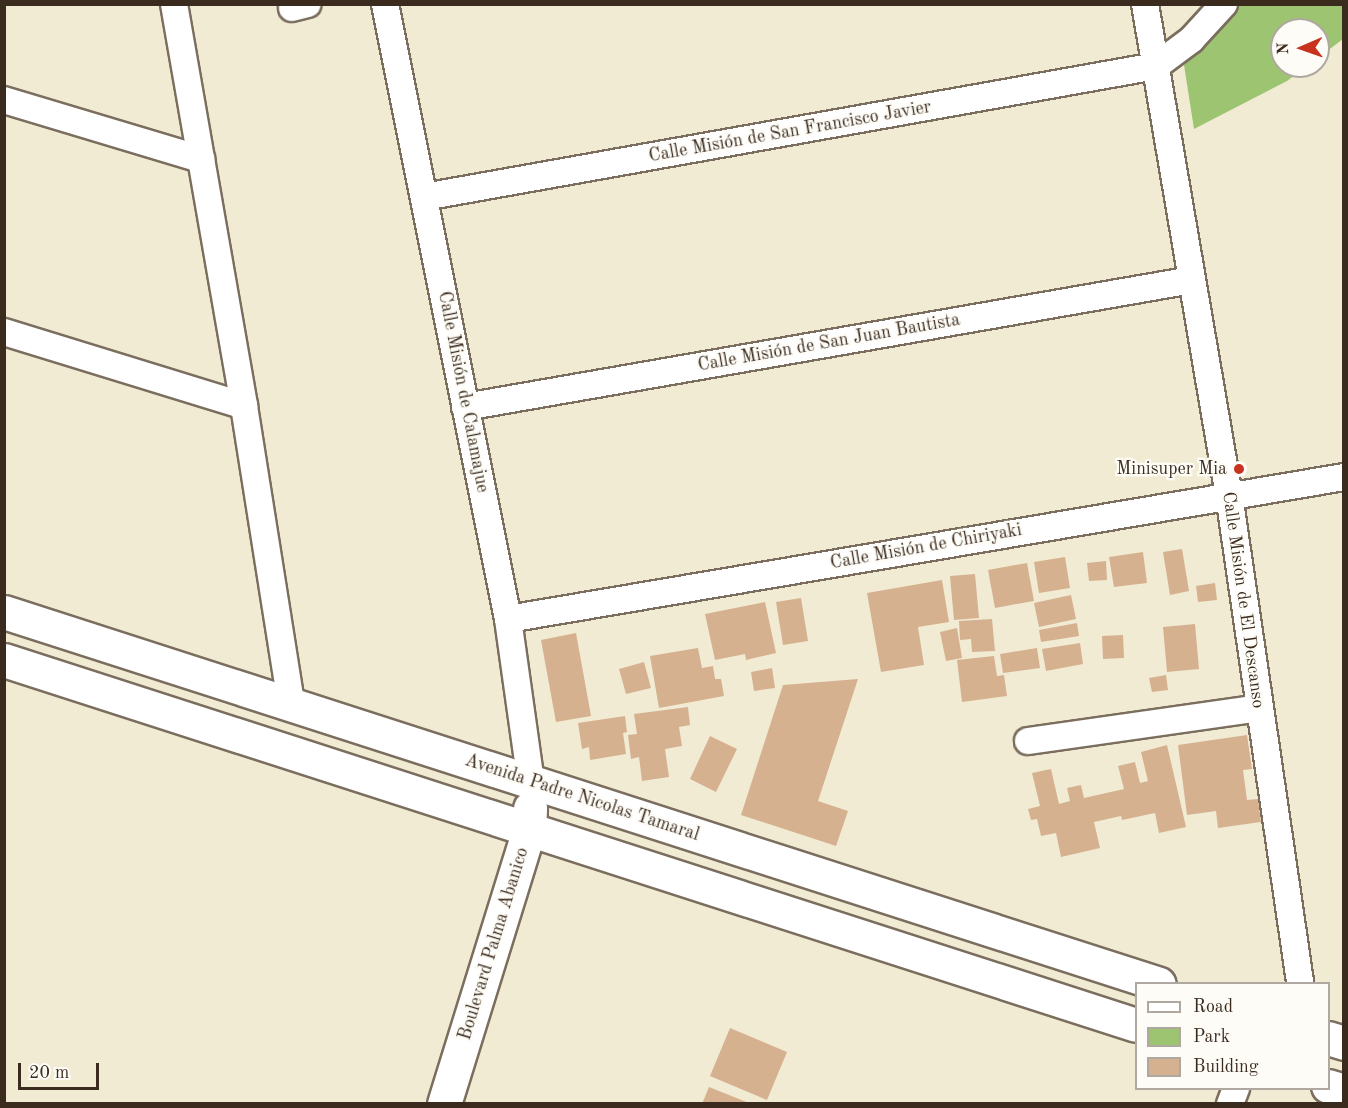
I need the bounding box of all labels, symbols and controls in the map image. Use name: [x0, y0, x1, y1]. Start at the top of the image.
north arrow: [1270, 18, 1330, 78]
text: N: [1276, 42, 1292, 55]
street label: Calle Misión de San Francisco Javier: [647, 96, 933, 168]
street label: Calle Misión de Calamajue: [433, 290, 493, 494]
street label: Calle Misión de San Juan Bautista: [696, 309, 962, 377]
place label: Minisuper Mia: [1116, 458, 1227, 480]
marker: Minisuper Mia: [1232, 462, 1246, 476]
street label: Calle Misión de El Descanso: [1217, 490, 1269, 710]
street label: Calle Misión de Chiriyaki: [829, 520, 1023, 574]
street label: Avenida Padre Nicolas Tamaral: [462, 750, 702, 846]
street label: Boulevard Palma Abanico: [454, 845, 534, 1043]
legend: [1135, 982, 1330, 1090]
text: Road: [1193, 998, 1233, 1016]
text: Park: [1193, 1028, 1230, 1046]
scale bar: [21, 1051, 102, 1089]
text: Building: [1193, 1058, 1258, 1076]
text: 20 m: [29, 1064, 69, 1082]

